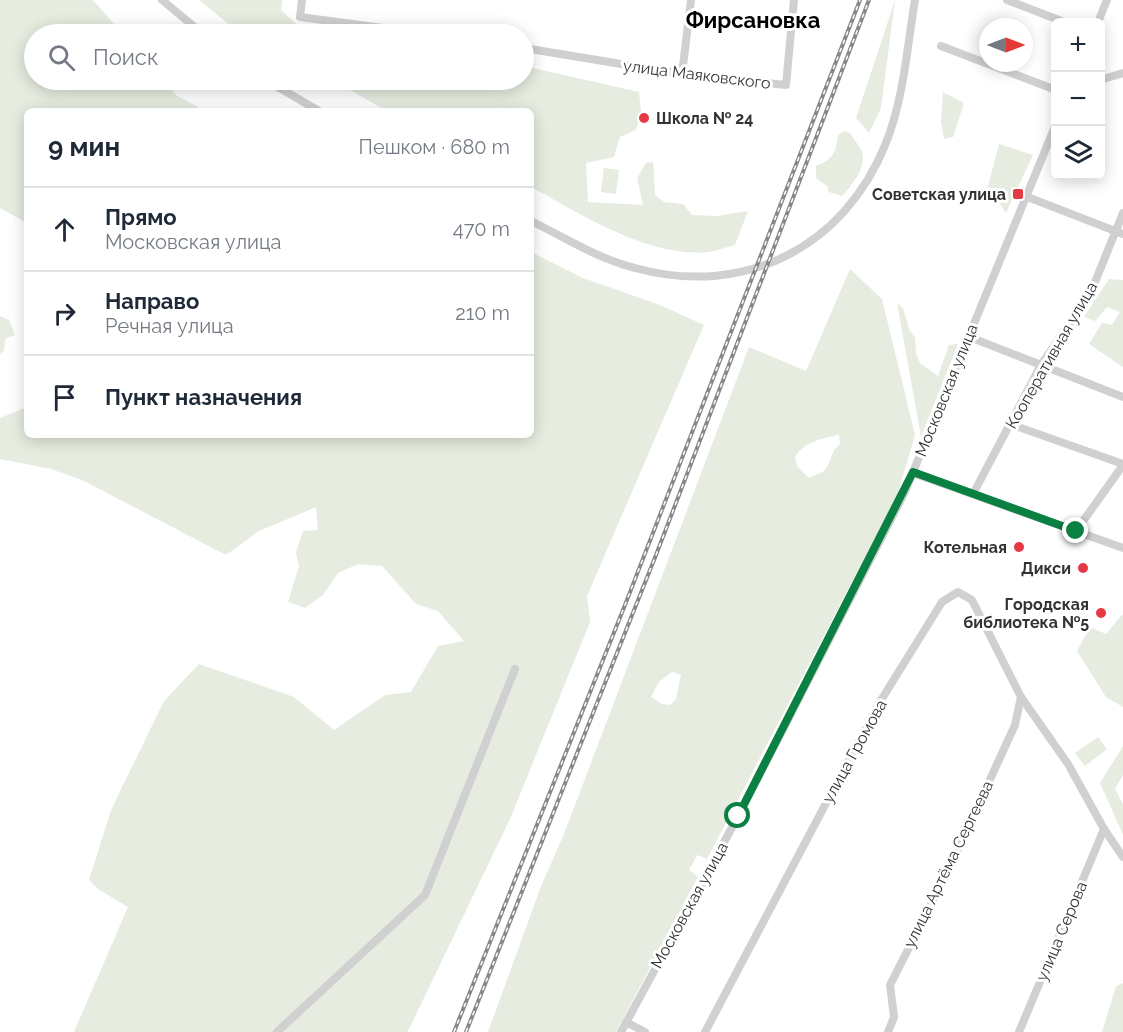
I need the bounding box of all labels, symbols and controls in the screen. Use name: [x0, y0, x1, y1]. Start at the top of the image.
district label: Фирсановка: [686, 7, 820, 33]
north arrow: [979, 18, 1033, 72]
map controls: [1051, 18, 1105, 180]
button: +: [1051, 18, 1105, 72]
search box: [24, 24, 534, 90]
icon: search: [45, 41, 78, 74]
text: Поиск: [93, 44, 158, 70]
street label: улица Маяковского: [622, 56, 772, 93]
button: −: [1051, 72, 1105, 126]
place label: Школа № 24: [656, 109, 753, 128]
marker: Школа № 24: [637, 111, 651, 125]
button: layers: [1051, 126, 1105, 180]
text: 9 мин: [48, 132, 120, 162]
text: Пешком · 680 m: [359, 135, 510, 159]
place label: Советская улица: [872, 185, 1006, 204]
marker: Советская улица: [1011, 187, 1025, 201]
text: Прямо: [105, 204, 177, 230]
icon: ahead: [48, 213, 81, 246]
text: 470 m: [453, 217, 510, 241]
text: Московская улица: [105, 230, 281, 254]
street label: Кооперативная улица: [1002, 278, 1101, 432]
text: Направо: [105, 288, 199, 314]
icon: right: [48, 297, 81, 330]
text: 210 m: [455, 301, 510, 325]
text: Речная улица: [105, 314, 234, 338]
street label: Московская улица: [911, 321, 982, 459]
icon: arrive: [48, 381, 81, 414]
text: Пункт назначения: [105, 384, 302, 410]
route end: [1062, 517, 1088, 543]
place label: Котельная: [923, 538, 1007, 557]
marker: Котельная: [1012, 540, 1026, 554]
place label: Дикси: [1021, 559, 1071, 578]
marker: Дикси: [1076, 561, 1090, 575]
place label: Городская библиотека №5: [963, 595, 1089, 632]
marker: Городская библиотека №5: [1094, 606, 1108, 620]
street label: улица Громова: [818, 696, 891, 806]
street label: улица Артёма Сергеева: [900, 778, 997, 951]
route start: [724, 802, 750, 828]
street label: Московская улица: [647, 839, 732, 972]
street label: улица Серова: [1032, 879, 1091, 984]

